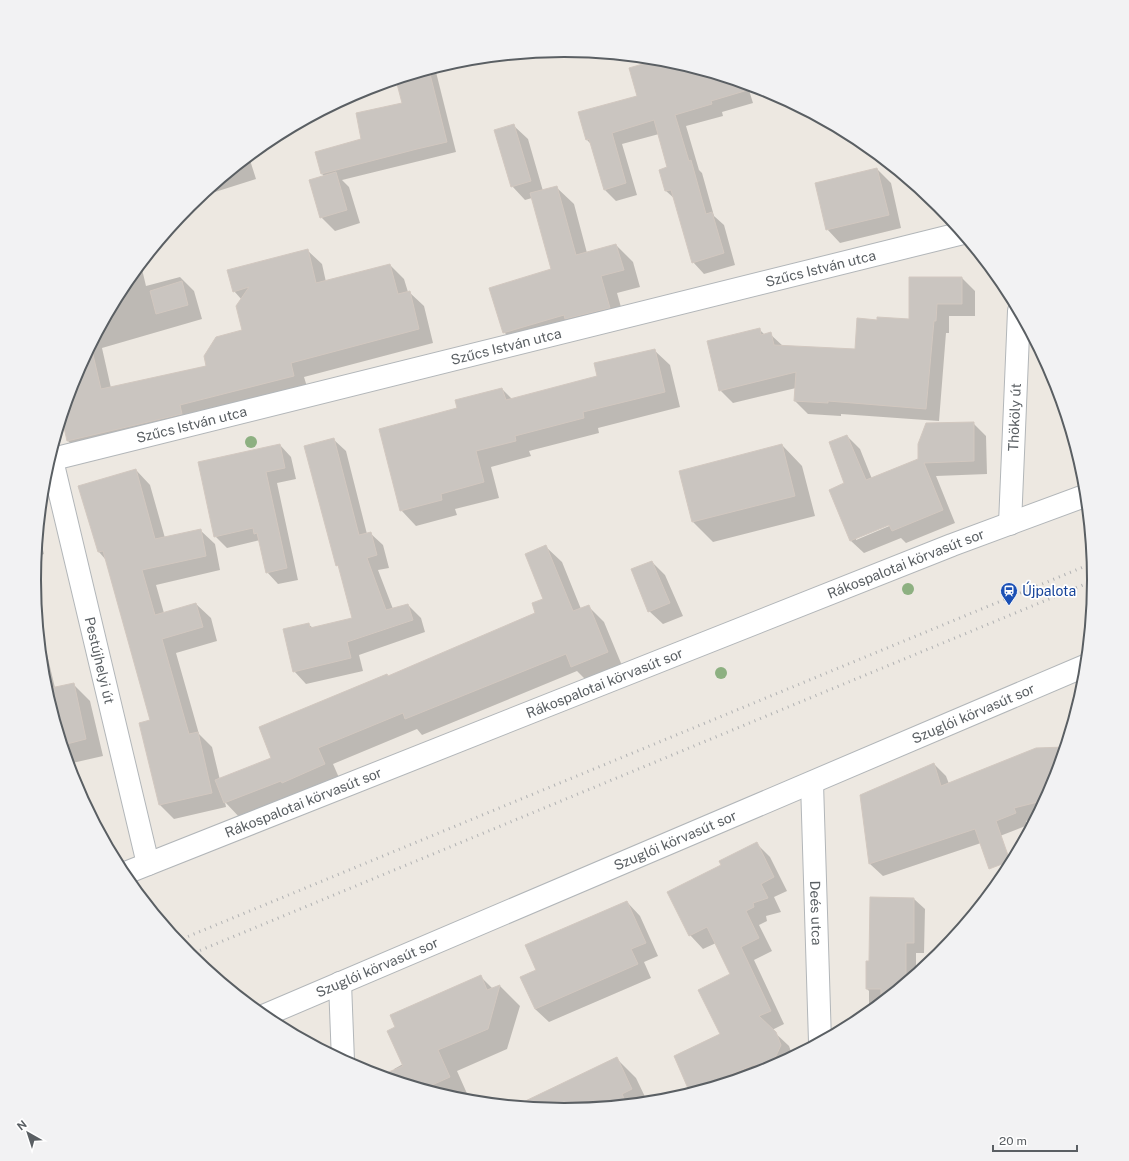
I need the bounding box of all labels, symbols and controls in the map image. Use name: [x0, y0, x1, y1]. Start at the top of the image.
street label: Szűcs István utca: [764, 247, 877, 290]
street label: Szűcs István utca: [449, 325, 563, 368]
street label: Thököly út: [1005, 383, 1024, 452]
street label: Szűcs István utca: [135, 403, 249, 446]
street label: Rákospalotai körvasút sor: [825, 526, 987, 602]
station icon: Újpalota: [999, 581, 1019, 606]
place label: Újpalota: [1022, 581, 1076, 599]
street label: Pestújhelyi út: [82, 615, 118, 705]
street label: Rákospalotai körvasút sor: [524, 645, 685, 721]
street label: Szuglói körvasút sor: [909, 680, 1037, 747]
street label: Rákospalotai körvasút sor: [223, 764, 384, 841]
street label: Szuglói körvasút sor: [611, 807, 739, 874]
street label: Deés utca: [807, 880, 825, 946]
street label: Szuglói körvasút sor: [313, 934, 441, 1001]
north arrow: [8, 1113, 48, 1153]
text: N: [15, 1118, 29, 1133]
scale bar: [993, 1127, 1077, 1153]
text: 20 m: [999, 1134, 1027, 1148]

